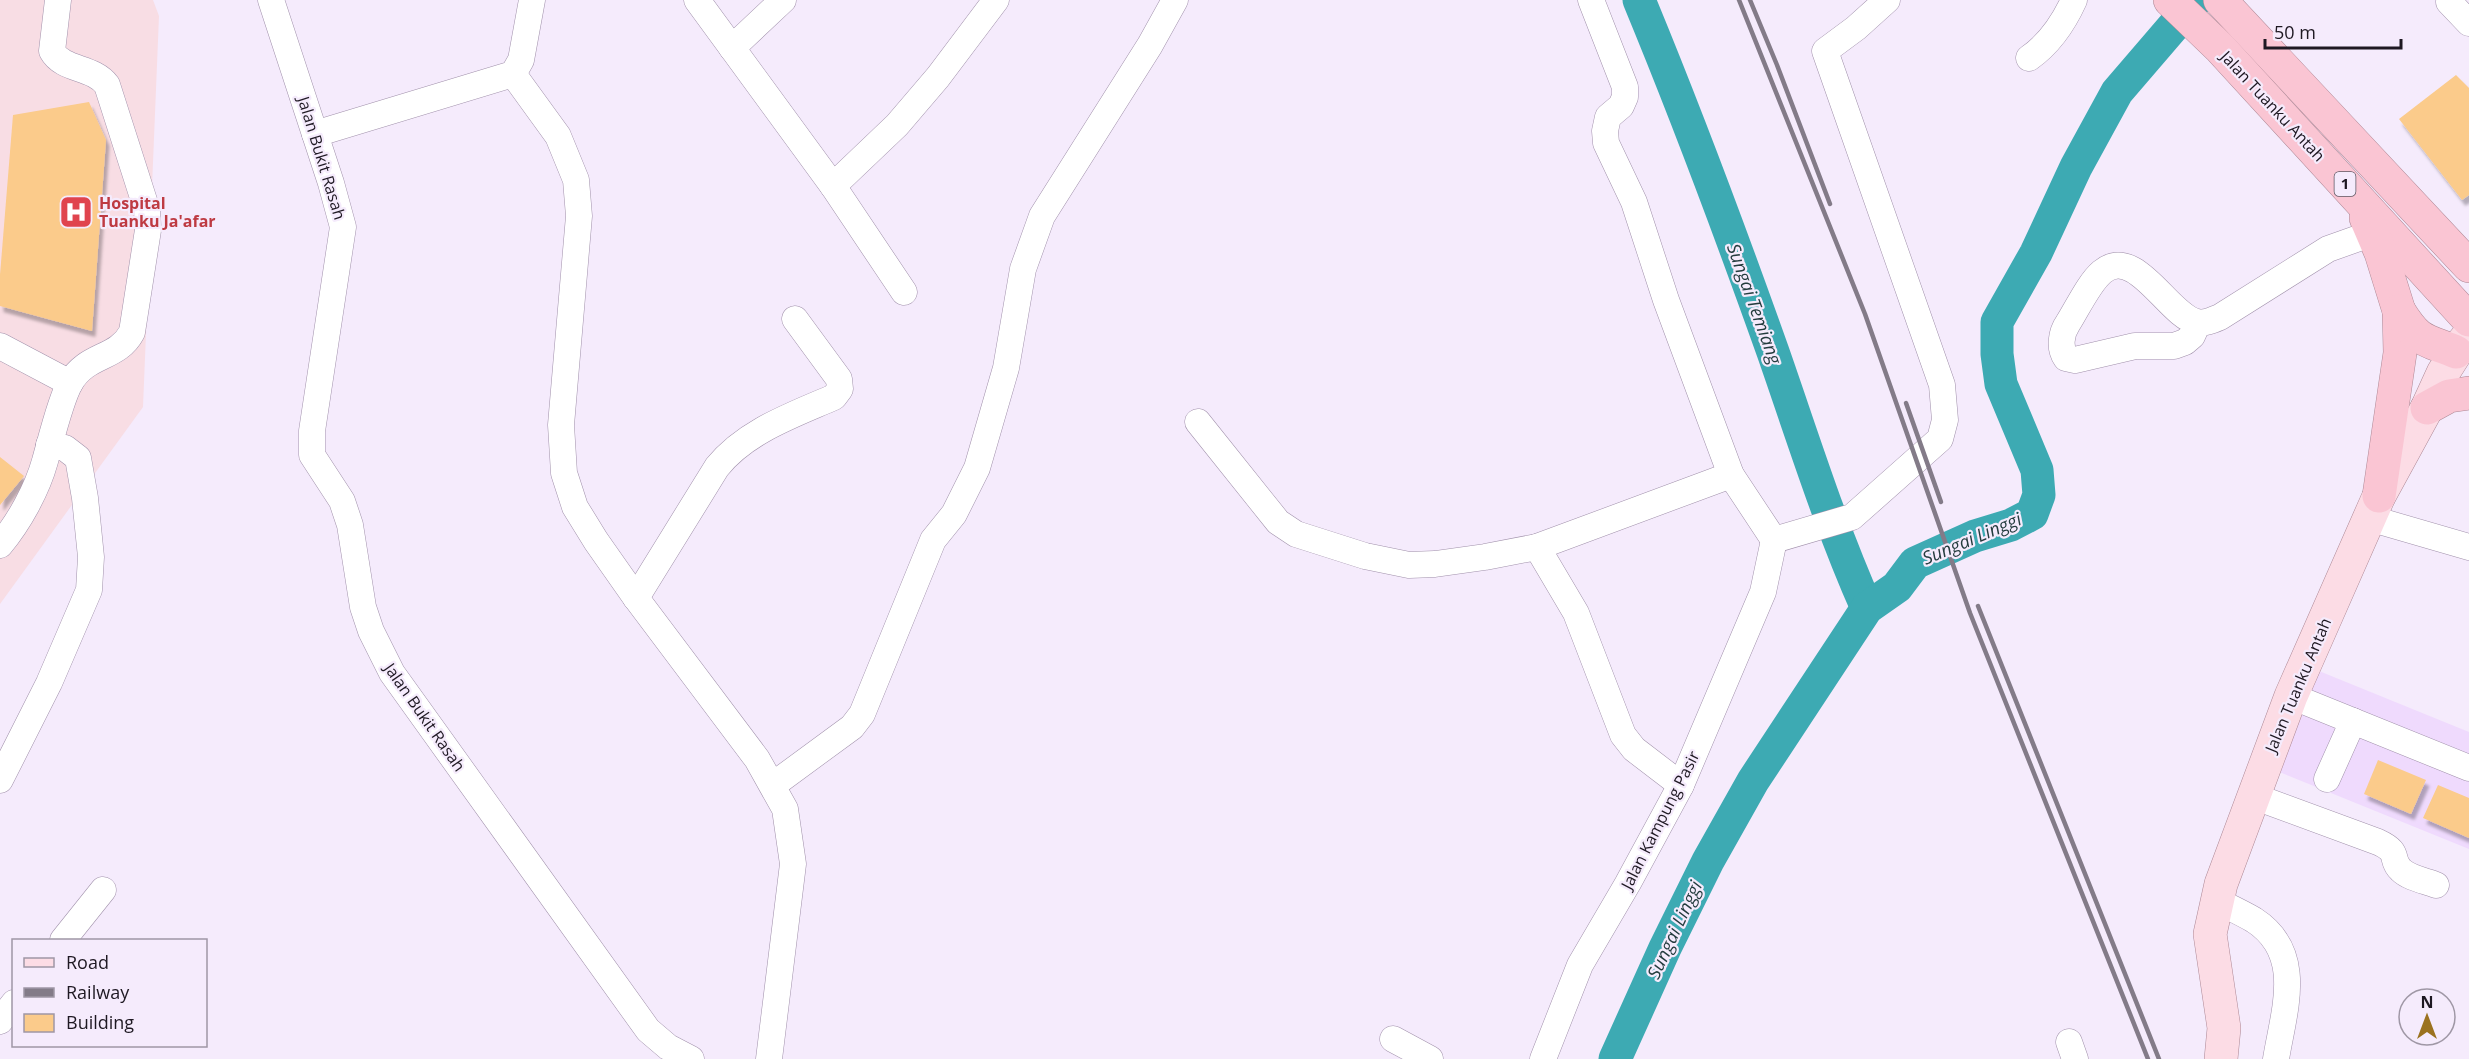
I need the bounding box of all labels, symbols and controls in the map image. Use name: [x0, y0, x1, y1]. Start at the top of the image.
scale bar: [2265, 12, 2402, 50]
text: 50 m: [2274, 20, 2316, 44]
street label: Jalan Tuanku Antah: [2214, 44, 2330, 166]
street label: Jalan Bukit Rasah: [292, 92, 351, 222]
road number: 1: [2334, 172, 2356, 196]
place label: Hospital Tuanku Ja'afar: [99, 192, 216, 232]
hospital icon: Hospital Tuanku Ja'afar: [58, 194, 94, 230]
water label: Sungai Temiang: [1722, 240, 1788, 368]
water label: Sungai Linggi: [1918, 506, 2025, 570]
street label: Jalan Tuanku Antah: [2259, 614, 2336, 757]
street label: Jalan Bukit Rasah: [378, 657, 471, 776]
street label: Jalan Kampung Pasir: [1615, 747, 1705, 895]
water label: Sungai Linggi: [1641, 876, 1707, 982]
legend: [12, 939, 207, 1047]
text: Road: [66, 950, 109, 974]
text: Railway: [66, 980, 130, 1004]
north arrow: [2397, 987, 2457, 1047]
text: N: [2420, 991, 2434, 1013]
text: Building: [66, 1010, 134, 1034]

